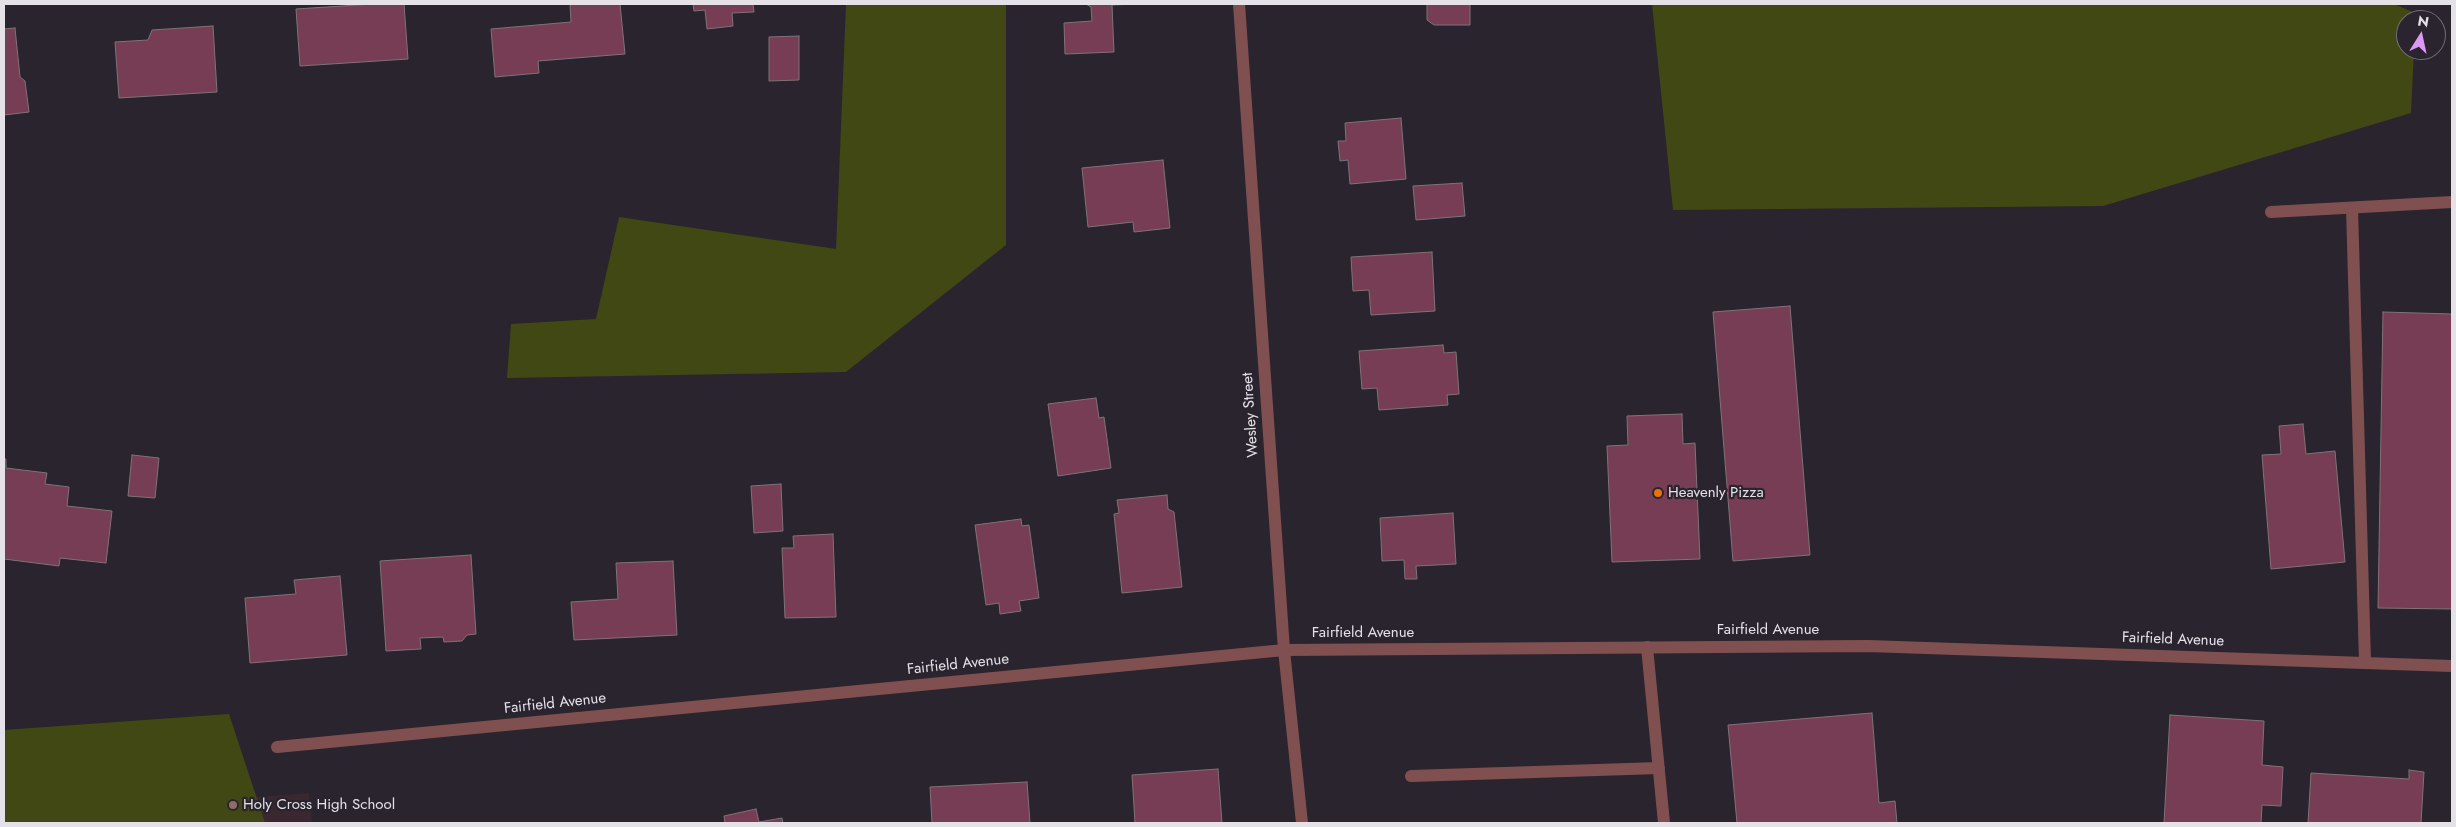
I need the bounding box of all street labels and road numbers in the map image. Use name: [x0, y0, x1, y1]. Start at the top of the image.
street label: Wesley Street: [1239, 372, 1263, 458]
street label: Fairfield Avenue: [1717, 621, 1819, 639]
street label: Fairfield Avenue: [1312, 624, 1414, 642]
street label: Fairfield Avenue: [2121, 629, 2225, 651]
street label: Fairfield Avenue: [906, 651, 1010, 679]
street label: Fairfield Avenue: [503, 690, 607, 718]

